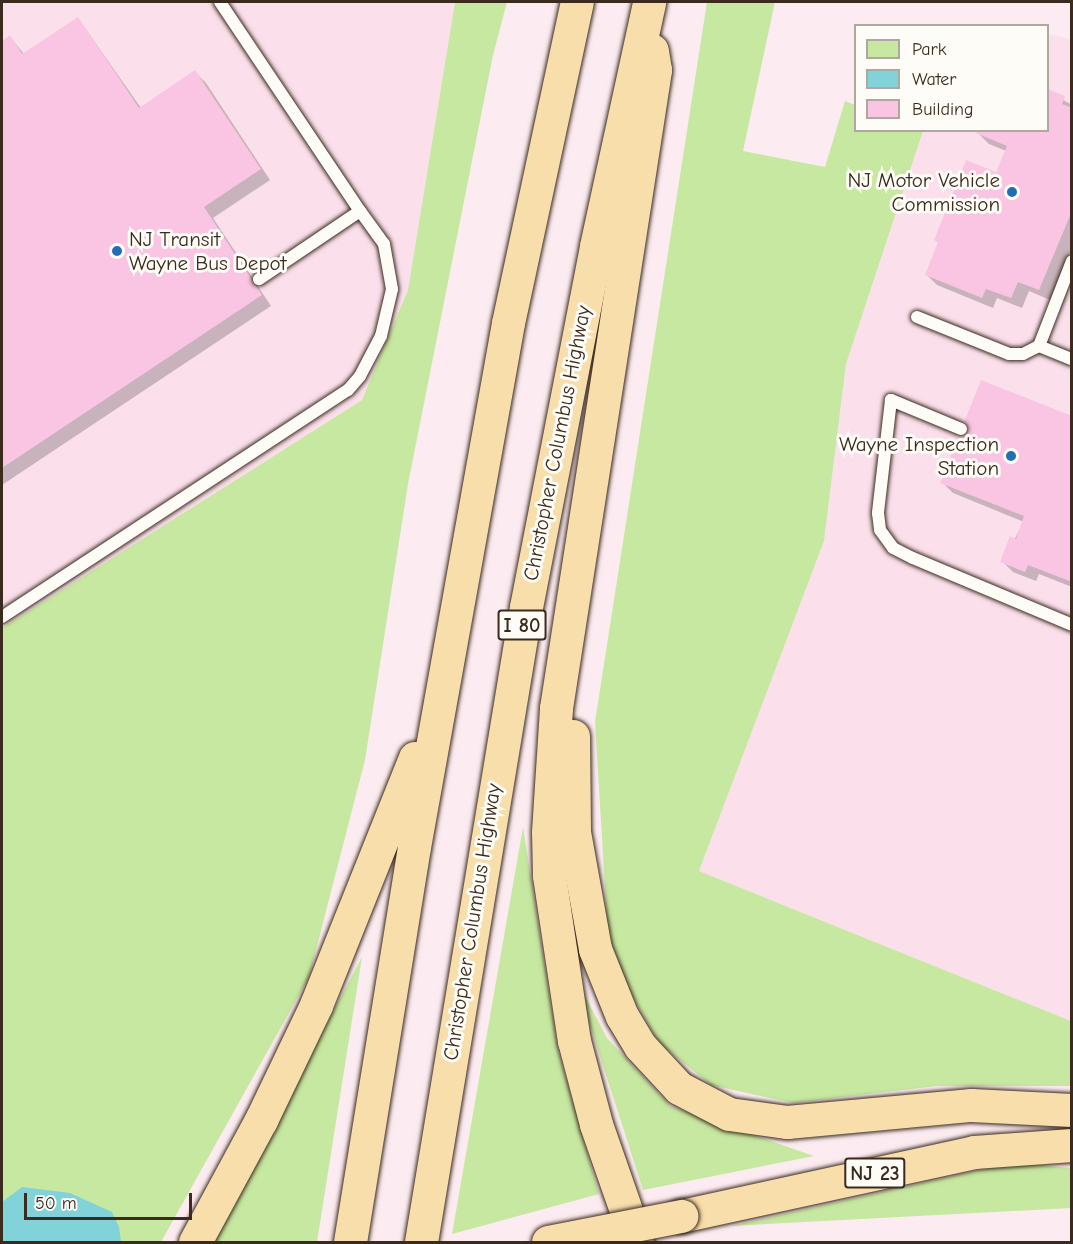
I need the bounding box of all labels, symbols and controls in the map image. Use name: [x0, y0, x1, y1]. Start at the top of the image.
legend: [854, 24, 1049, 132]
text: Park: [912, 39, 946, 60]
text: Water: [912, 69, 956, 90]
text: Building: [912, 99, 974, 120]
place label: NJ Motor Vehicle Commission: [847, 167, 1000, 217]
marker: NJ Motor Vehicle Commission: [1005, 185, 1019, 199]
place label: NJ Transit Wayne Bus Depot: [129, 226, 286, 276]
marker: NJ Transit Wayne Bus Depot: [110, 244, 124, 258]
street label: Christopher Columbus Highway: [518, 303, 596, 583]
place label: Wayne Inspection Station: [839, 431, 999, 481]
marker: Wayne Inspection Station: [1004, 449, 1018, 463]
road number: I 80: [496, 608, 548, 642]
street label: Christopher Columbus Highway: [438, 782, 506, 1062]
road number: NJ 23: [844, 1156, 906, 1190]
scale bar: [27, 1181, 195, 1219]
text: 50 m: [35, 1193, 77, 1214]

